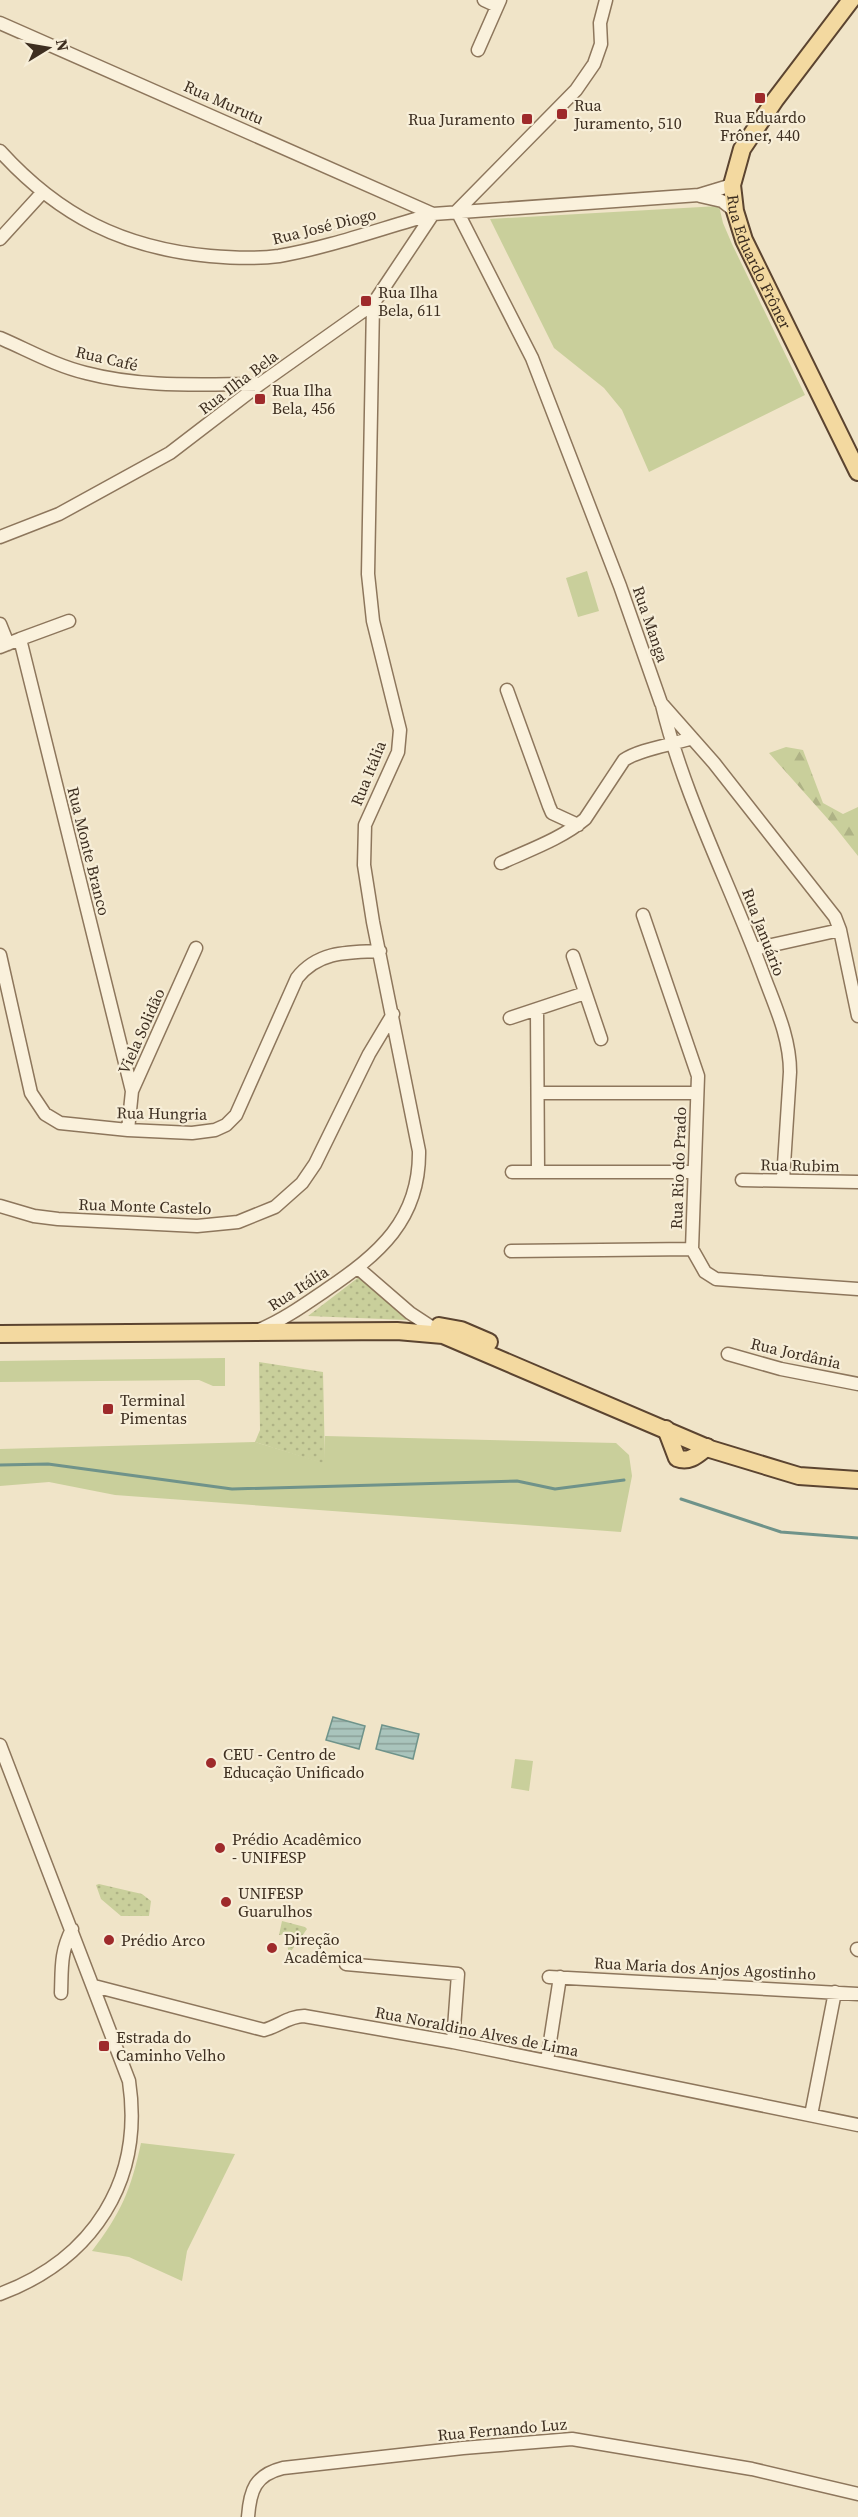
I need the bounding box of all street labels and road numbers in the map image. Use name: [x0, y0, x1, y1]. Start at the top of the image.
street label: Rua Murutu: [180, 75, 268, 129]
street label: Rua Eduardo Frôner: [722, 193, 797, 333]
street label: Rua José Diogo: [270, 202, 379, 250]
street label: Rua Café: [74, 340, 140, 376]
street label: Rua Ilha Bela: [194, 344, 283, 419]
street label: Rua Manga: [628, 583, 675, 666]
street label: Rua Itália: [345, 736, 391, 809]
street label: Rua Monte Branco: [62, 784, 116, 918]
street label: Rua Januário: [737, 885, 791, 979]
street label: Viela Solidão: [112, 984, 170, 1077]
street label: Rua Hungria: [116, 1101, 208, 1125]
street label: Rua Rio do Prado: [665, 1106, 691, 1230]
street label: Rua Rubim: [760, 1153, 840, 1177]
street label: Rua Monte Castelo: [78, 1193, 212, 1219]
street label: Rua Itália: [263, 1260, 333, 1316]
street label: Rua Jordânia: [749, 1332, 844, 1374]
street label: Rua Maria dos Anjos Agostinho: [593, 1951, 817, 1985]
street label: Rua Noraldino Alves de Lima: [373, 2000, 582, 2062]
street label: Rua Fernando Luz: [436, 2412, 568, 2446]

